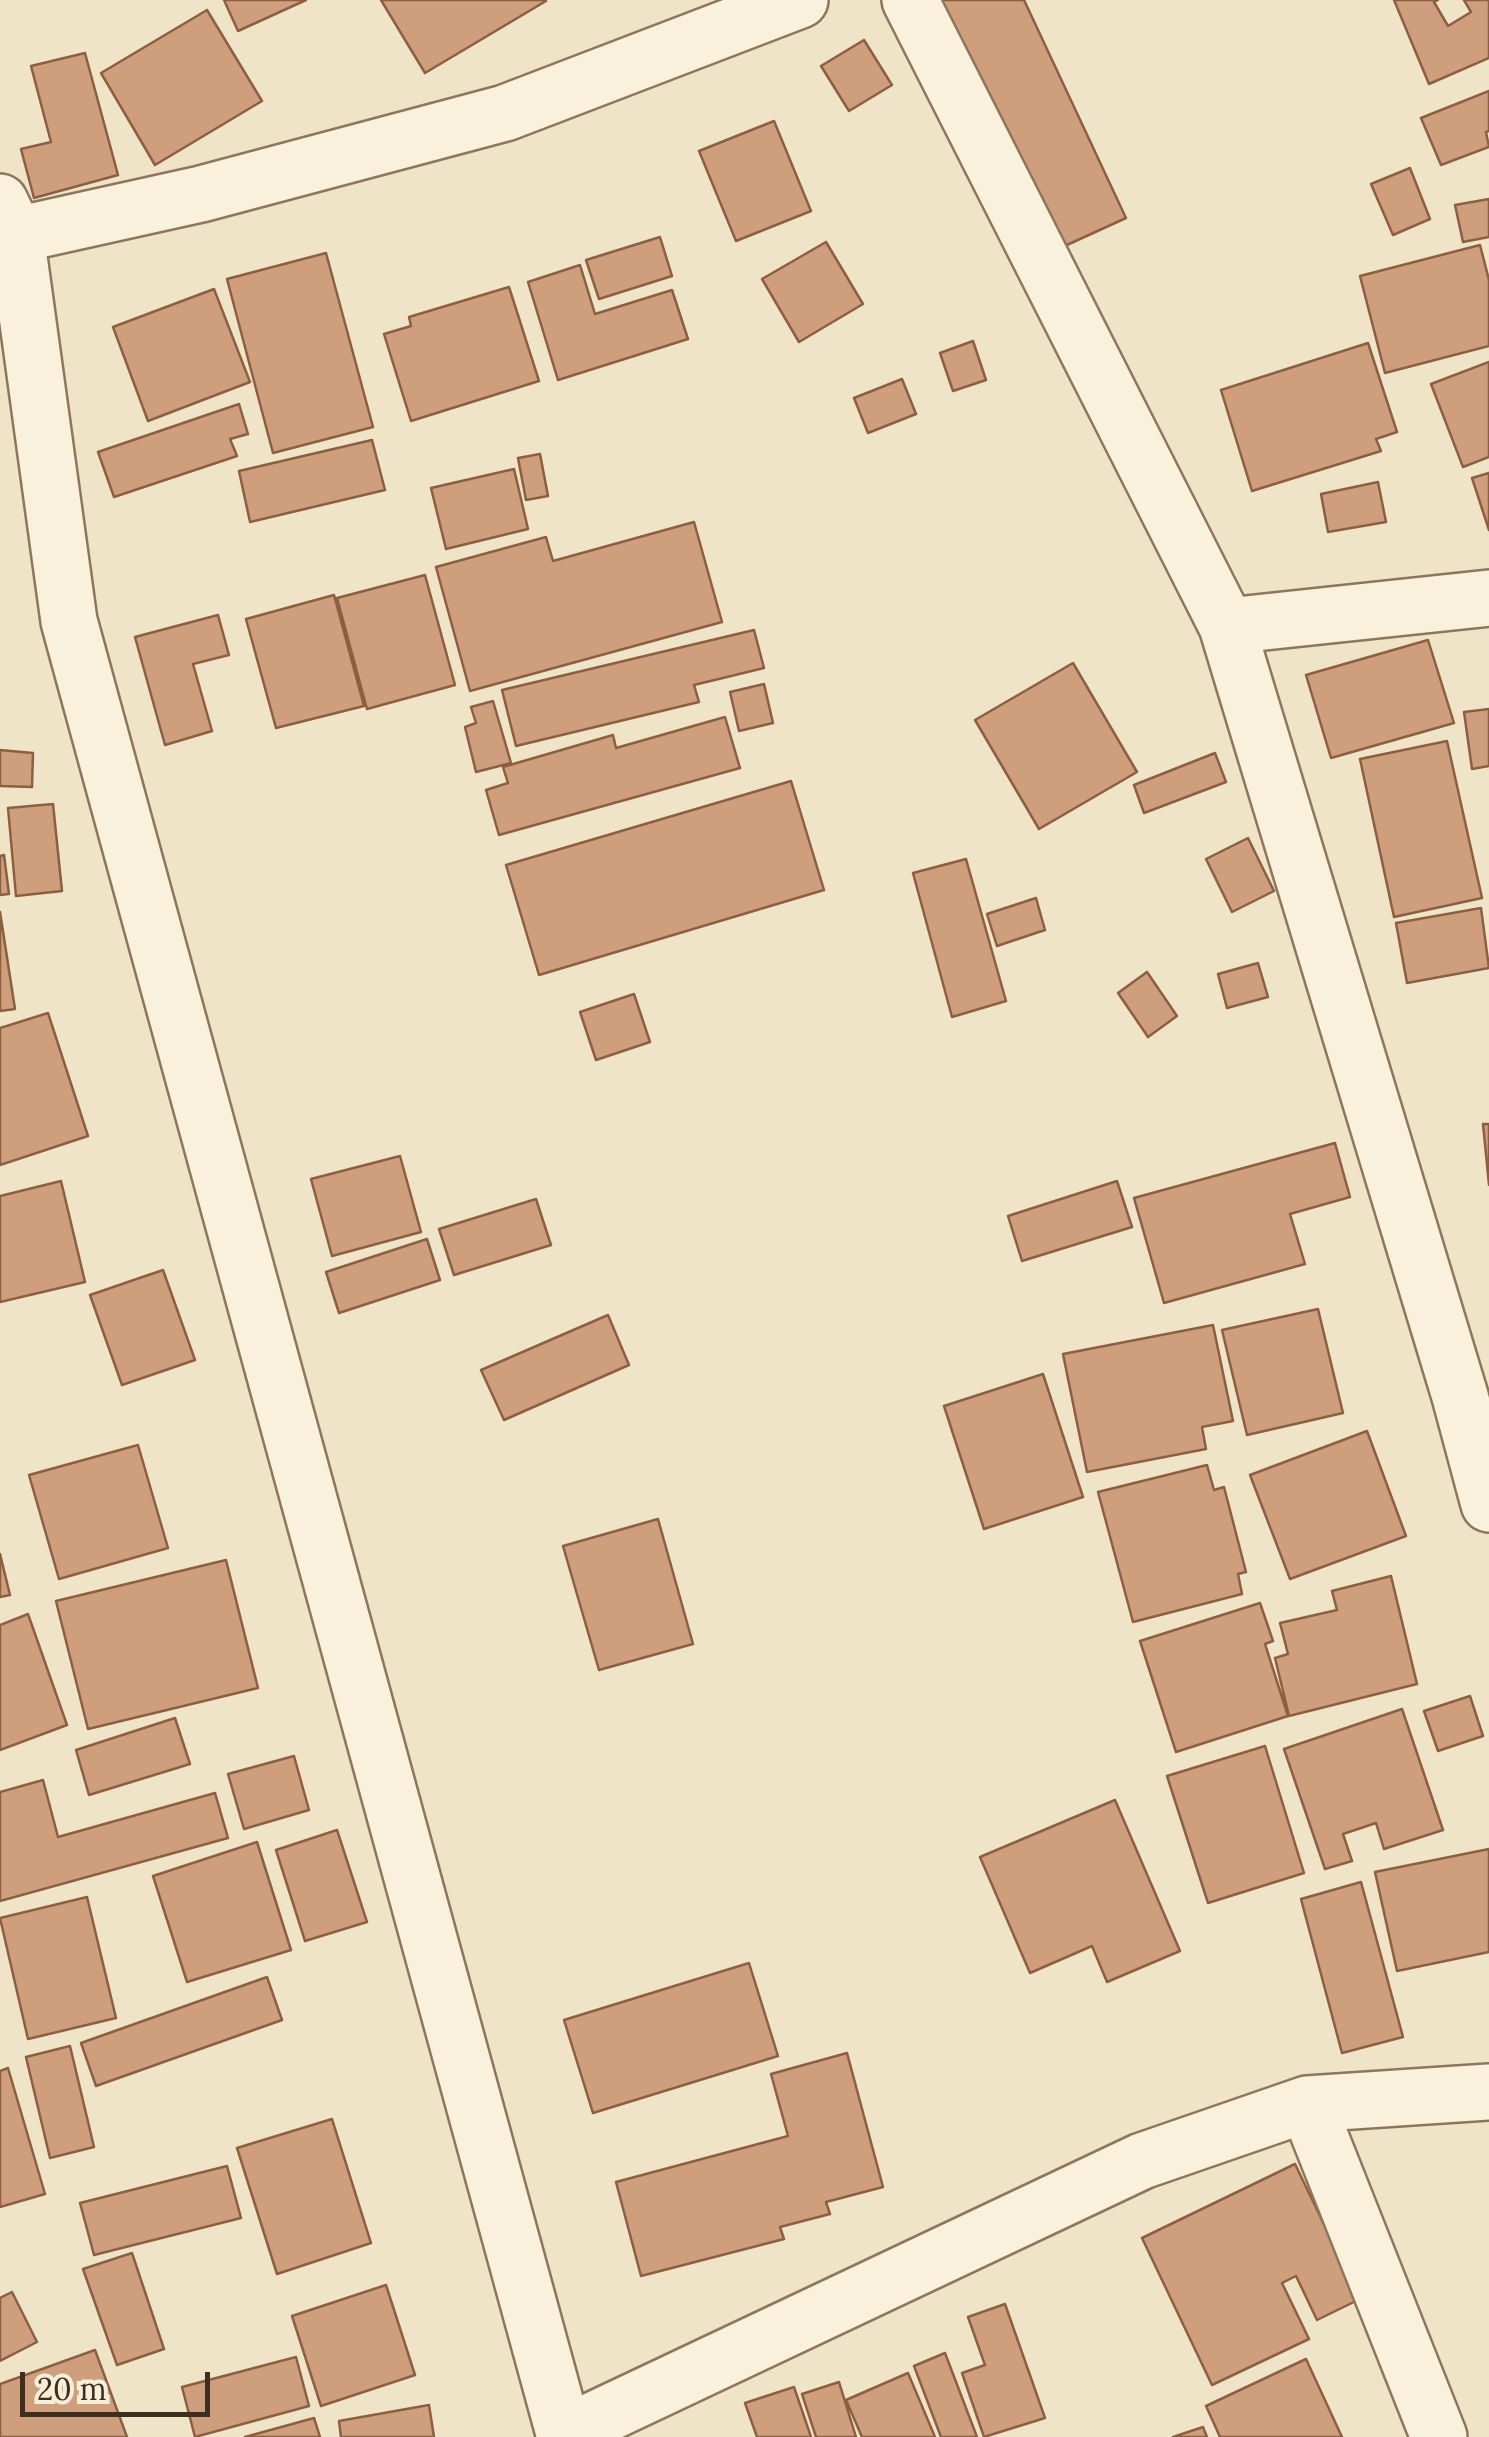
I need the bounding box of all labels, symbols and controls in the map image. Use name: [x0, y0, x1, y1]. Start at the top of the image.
scale bar: [25, 2352, 215, 2414]
text: 20 m: [37, 2370, 106, 2408]

